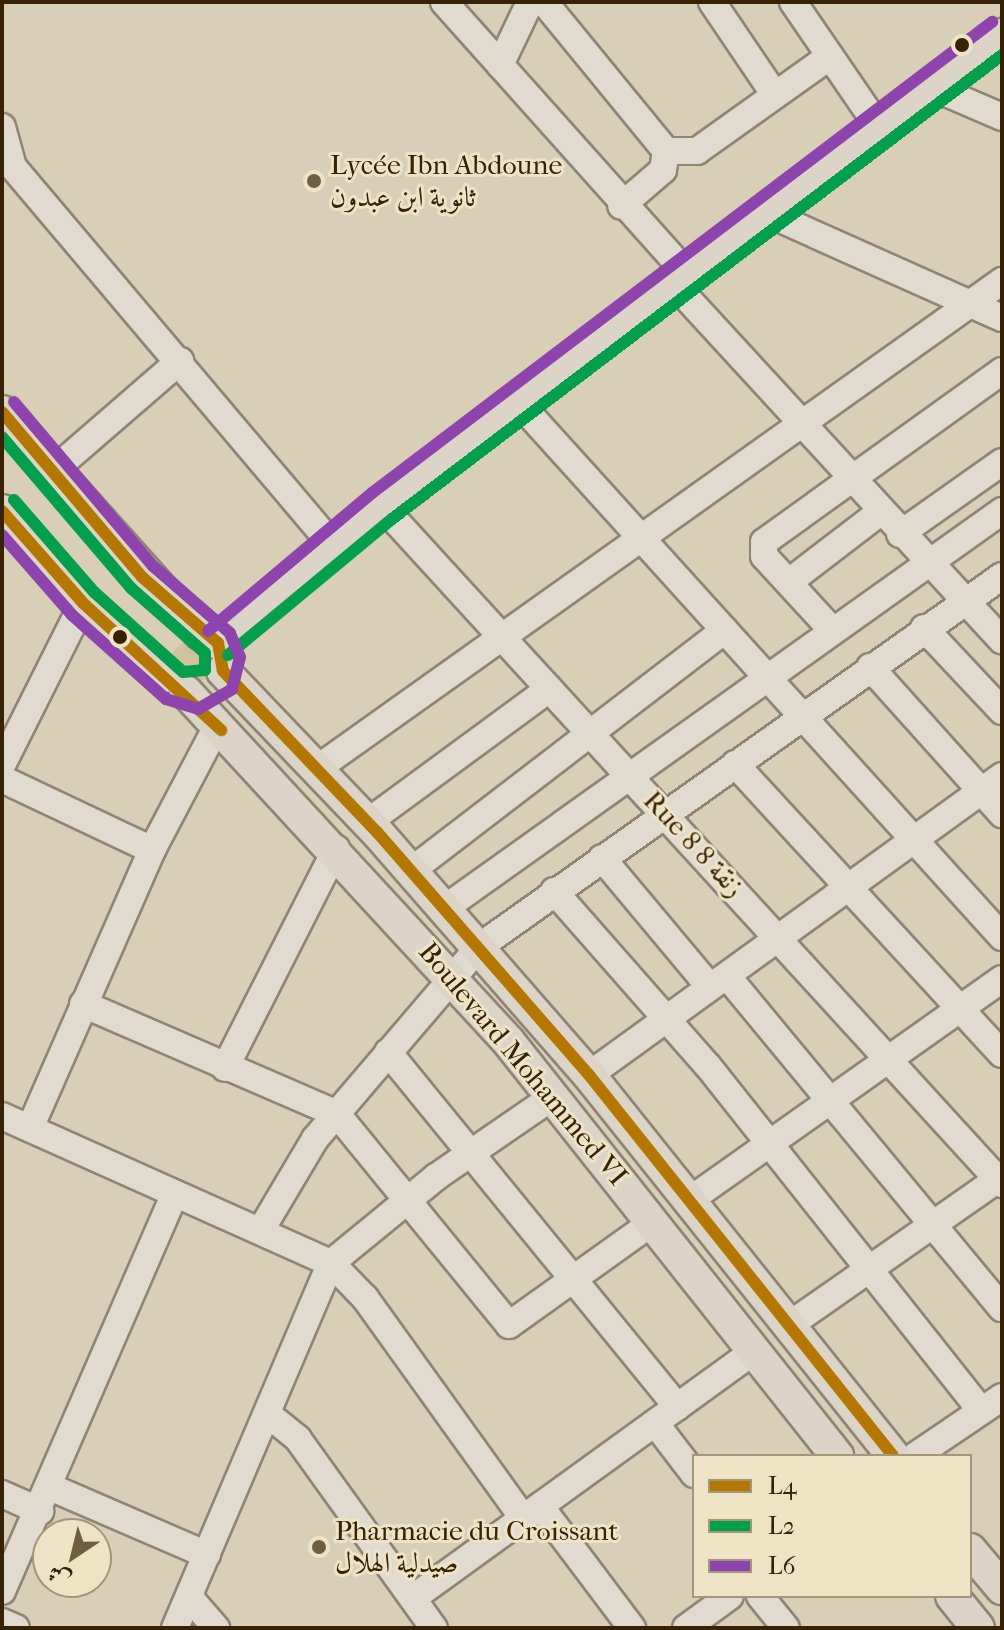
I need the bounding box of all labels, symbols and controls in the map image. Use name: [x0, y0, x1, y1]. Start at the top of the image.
unlabelled marker: [954, 37, 970, 53]
place label: Lycée Ibn Abdoune ثانوية ابن عبدون: [330, 148, 562, 214]
marker: Lycée Ibn Abdoune ثانوية ابن عبدون: [305, 172, 323, 190]
unlabelled marker: [112, 629, 128, 645]
street label: Rue 8 8 زنقة: [636, 784, 752, 904]
street label: Boulevard Mohammed VI: [411, 936, 635, 1192]
legend: [692, 1454, 972, 1598]
text: L4: [768, 1472, 797, 1500]
text: L2: [768, 1512, 795, 1540]
place label: Pharmacie du Croissant صيدلية الهلال: [335, 1514, 618, 1580]
north arrow: [32, 1518, 112, 1598]
marker: Pharmacie du Croissant صيدلية الهلال: [310, 1538, 328, 1556]
text: L6: [768, 1552, 795, 1580]
text: ش: [43, 1559, 76, 1593]

